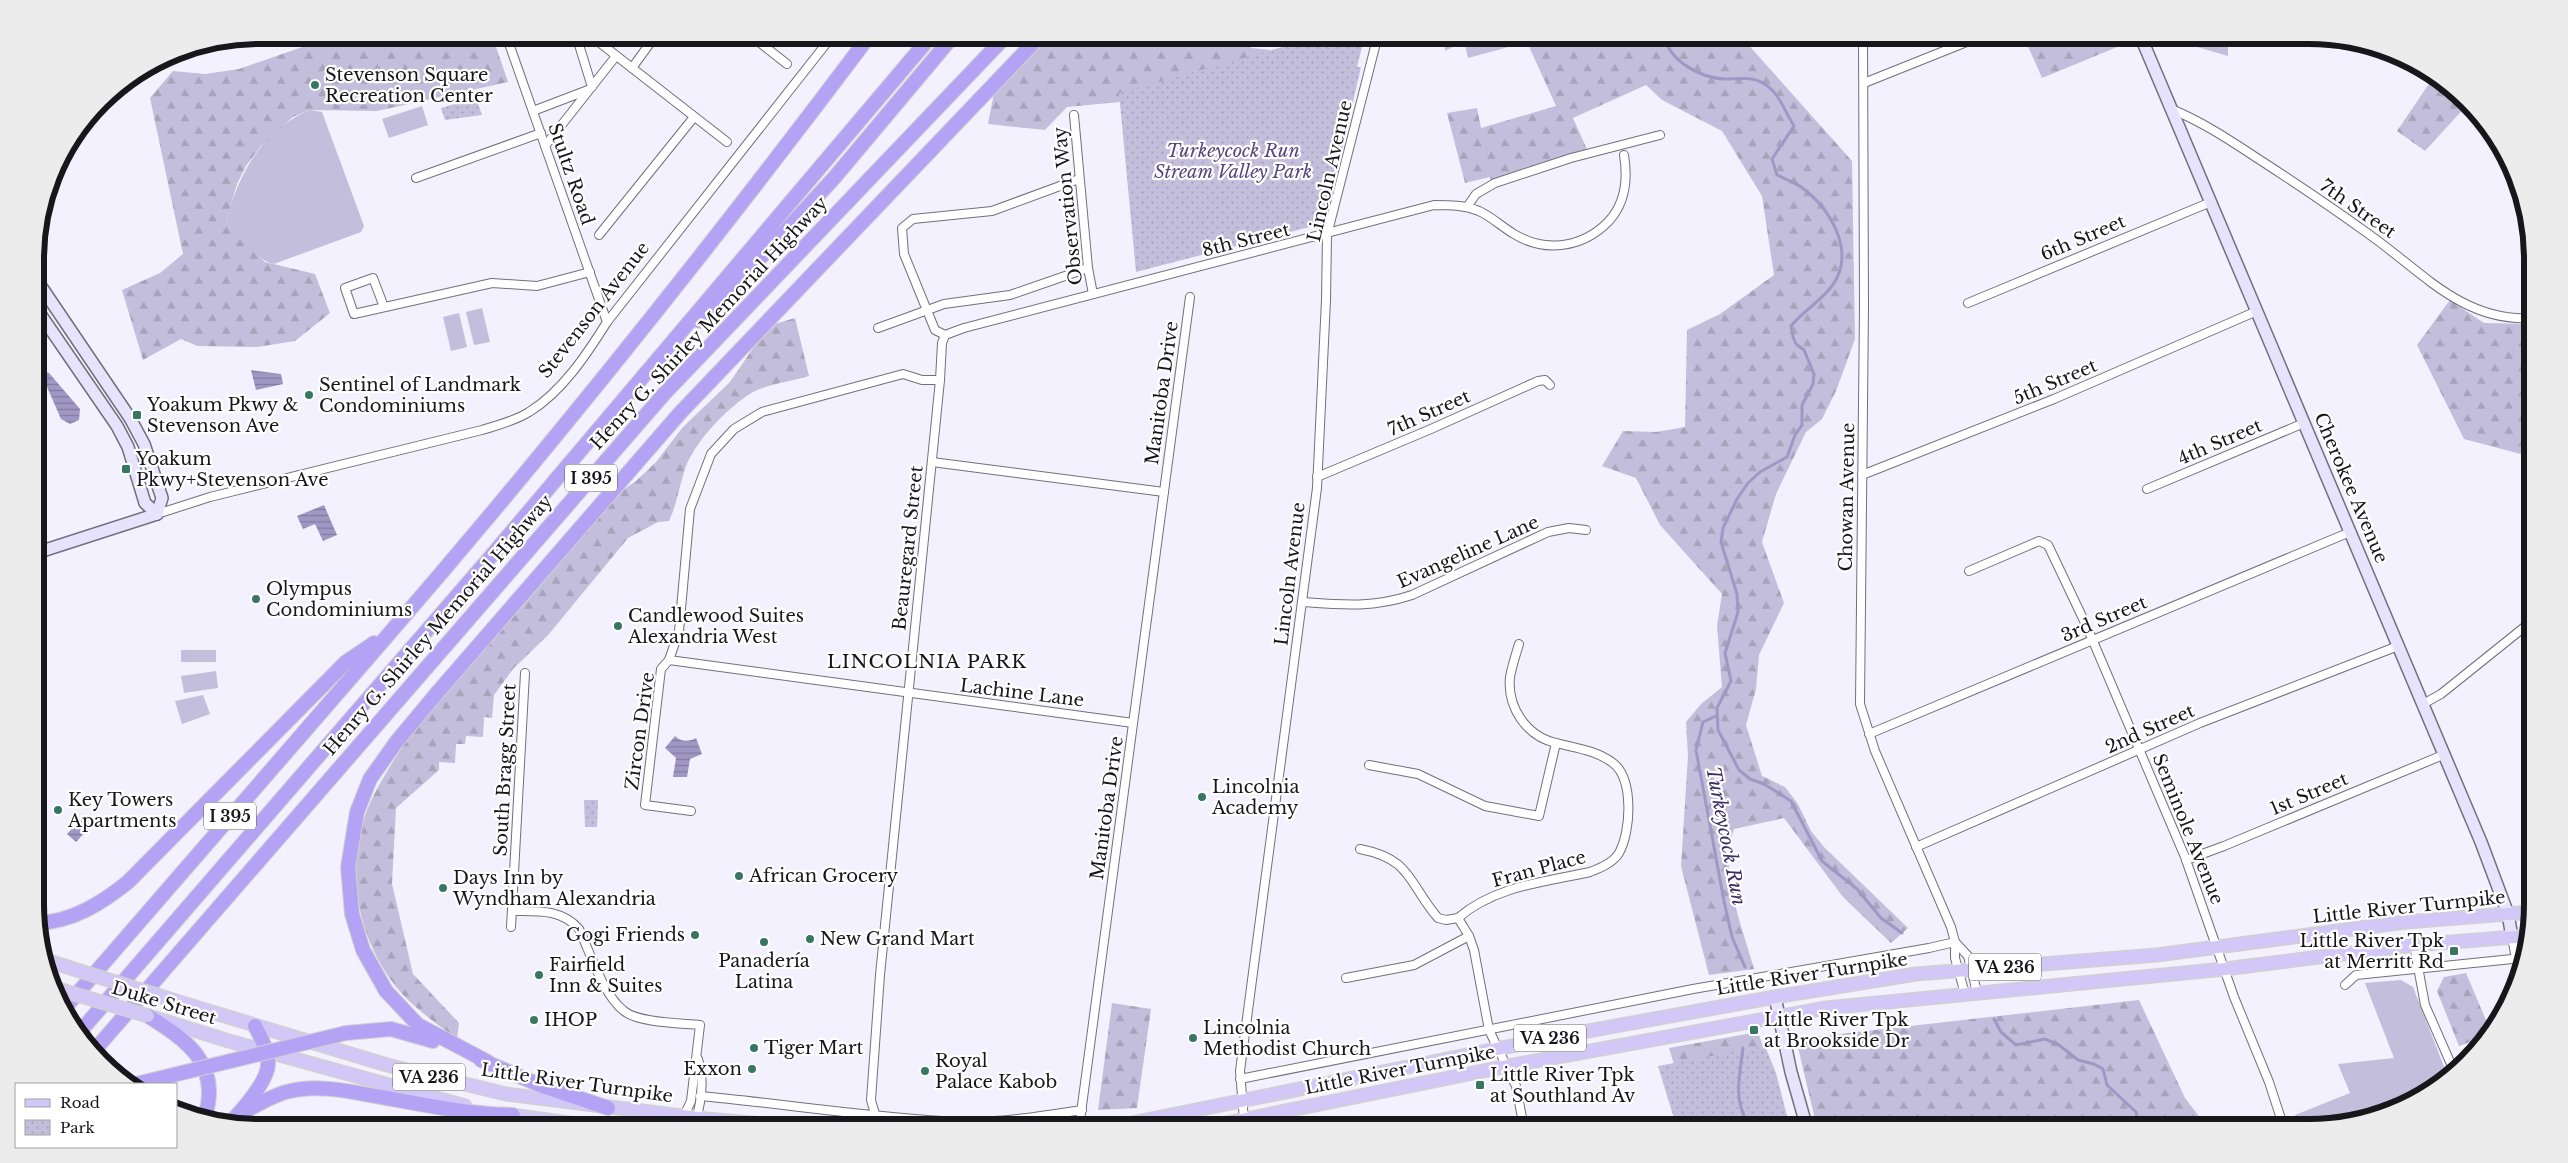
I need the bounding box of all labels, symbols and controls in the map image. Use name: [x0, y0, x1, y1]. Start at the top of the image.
place label: Stevenson Square Recreation Center: [325, 64, 493, 107]
marker: Stevenson Square Recreation Center: [309, 79, 321, 91]
street label: Lincoln Avenue: [1303, 98, 1357, 244]
street label: Stultz Road: [543, 120, 599, 228]
street label: Observation Way: [1049, 125, 1087, 286]
park label: Turkeycock Run Stream Valley Park: [1154, 140, 1312, 183]
street label: 7th Street: [2316, 175, 2400, 243]
street label: Henry G. Shirley Memorial Highway: [586, 192, 833, 454]
street label: 6th Street: [2037, 210, 2129, 266]
street label: 8th Street: [1200, 218, 1292, 261]
street label: Stevenson Avenue: [534, 237, 654, 383]
street label: Manitoba Drive: [1141, 320, 1183, 466]
street label: 5th Street: [2010, 354, 2100, 409]
place label: Sentinel of Landmark Condominiums: [319, 374, 521, 417]
street label: 7th Street: [1385, 385, 1474, 441]
marker: Sentinel of Landmark Condominiums: [303, 389, 315, 401]
place label: Yoakum Pkwy & Stevenson Ave: [146, 394, 299, 437]
marker: Yoakum Pkwy & Stevenson Ave: [131, 409, 143, 421]
street label: Cherokee Avenue: [2309, 409, 2393, 567]
street label: 4th Street: [2175, 414, 2265, 470]
street label: Chowan Avenue: [1835, 422, 1859, 572]
place label: Yoakum Pkwy+Stevenson Ave: [135, 448, 328, 491]
marker: Yoakum Pkwy+Stevenson Ave: [120, 463, 132, 475]
road number: I 395: [565, 464, 617, 492]
street label: Beauregard Street: [888, 464, 928, 631]
street label: Henry G. Shirley Memorial Highway: [319, 490, 557, 760]
street label: Lincoln Avenue: [1270, 501, 1310, 647]
street label: Evangeline Lane: [1394, 511, 1542, 593]
place label: Olympus Condominiums: [266, 578, 412, 621]
street label: 3rd Street: [2058, 591, 2150, 647]
marker: Olympus Condominiums: [250, 593, 262, 605]
place label: Candlewood Suites Alexandria West: [627, 605, 804, 648]
marker: Candlewood Suites Alexandria West: [612, 620, 624, 632]
district label: LINCOLNIA PARK: [827, 650, 1027, 673]
street label: Zircon Drive: [621, 671, 659, 791]
street label: Lachine Lane: [959, 674, 1085, 712]
street label: South Bragg Street: [489, 683, 521, 857]
street label: 2nd Street: [2102, 700, 2198, 758]
street label: Manitoba Drive: [1086, 735, 1128, 881]
street label: Seminole Avenue: [2148, 750, 2228, 908]
water label: Turkeycock Run: [1701, 765, 1751, 907]
street label: 1st Street: [2267, 768, 2351, 820]
place label: Lincolnia Academy: [1211, 776, 1299, 819]
place label: Key Towers Apartments: [67, 789, 177, 832]
marker: Lincolnia Academy: [1196, 791, 1208, 803]
road number: I 395: [204, 802, 256, 829]
marker: Key Towers Apartments: [52, 804, 64, 816]
street label: Fran Place: [1490, 846, 1588, 892]
place label: African Grocery: [748, 865, 899, 887]
place label: Days Inn by Wyndham Alexandria: [452, 867, 656, 910]
marker: African Grocery: [733, 870, 745, 882]
marker: Days Inn by Wyndham Alexandria: [437, 882, 449, 894]
street label: Little River Turnpike: [2312, 886, 2506, 928]
place label: Gogi Friends: [566, 924, 685, 946]
place label: New Grand Mart: [820, 928, 975, 950]
marker: Gogi Friends: [689, 929, 701, 941]
place label: Little River Tpk at Merritt Rd: [2299, 930, 2444, 973]
marker: New Grand Mart: [804, 933, 816, 945]
marker: Panadería Latina: [758, 936, 770, 948]
marker: Little River Tpk at Merritt Rd: [2448, 945, 2460, 957]
street label: Little River Turnpike: [1715, 948, 1909, 1000]
place label: Panadería Latina: [718, 950, 810, 993]
place label: Fairfield Inn & Suites: [549, 954, 663, 997]
road number: VA 236: [1969, 954, 2041, 980]
marker: Fairfield Inn & Suites: [533, 969, 545, 981]
street label: Duke Street: [109, 977, 219, 1029]
place label: IHOP: [544, 1009, 597, 1031]
place label: Little River Tpk at Brookside Dr: [1764, 1009, 1910, 1052]
marker: IHOP: [528, 1014, 540, 1026]
place label: Lincolnia Methodist Church: [1203, 1017, 1371, 1060]
road number: VA 236: [1514, 1024, 1586, 1052]
marker: Little River Tpk at Brookside Dr: [1748, 1024, 1760, 1036]
marker: Lincolnia Methodist Church: [1187, 1032, 1199, 1044]
place label: Tiger Mart: [764, 1037, 864, 1059]
street label: Little River Turnpike: [1303, 1041, 1497, 1099]
marker: Tiger Mart: [748, 1042, 760, 1054]
place label: Royal Palace Kabob: [935, 1050, 1057, 1093]
place label: Exxon: [683, 1058, 742, 1080]
street label: Little River Turnpike: [480, 1059, 674, 1107]
marker: Exxon: [746, 1063, 758, 1075]
road number: VA 236: [393, 1064, 465, 1090]
place label: Little River Tpk at Southland Av: [1490, 1064, 1635, 1107]
marker: Royal Palace Kabob: [919, 1065, 931, 1077]
marker: Little River Tpk at Southland Av: [1474, 1079, 1486, 1091]
legend: [15, 1083, 178, 1148]
text: Road: [60, 1093, 100, 1112]
text: Park: [60, 1118, 96, 1137]

